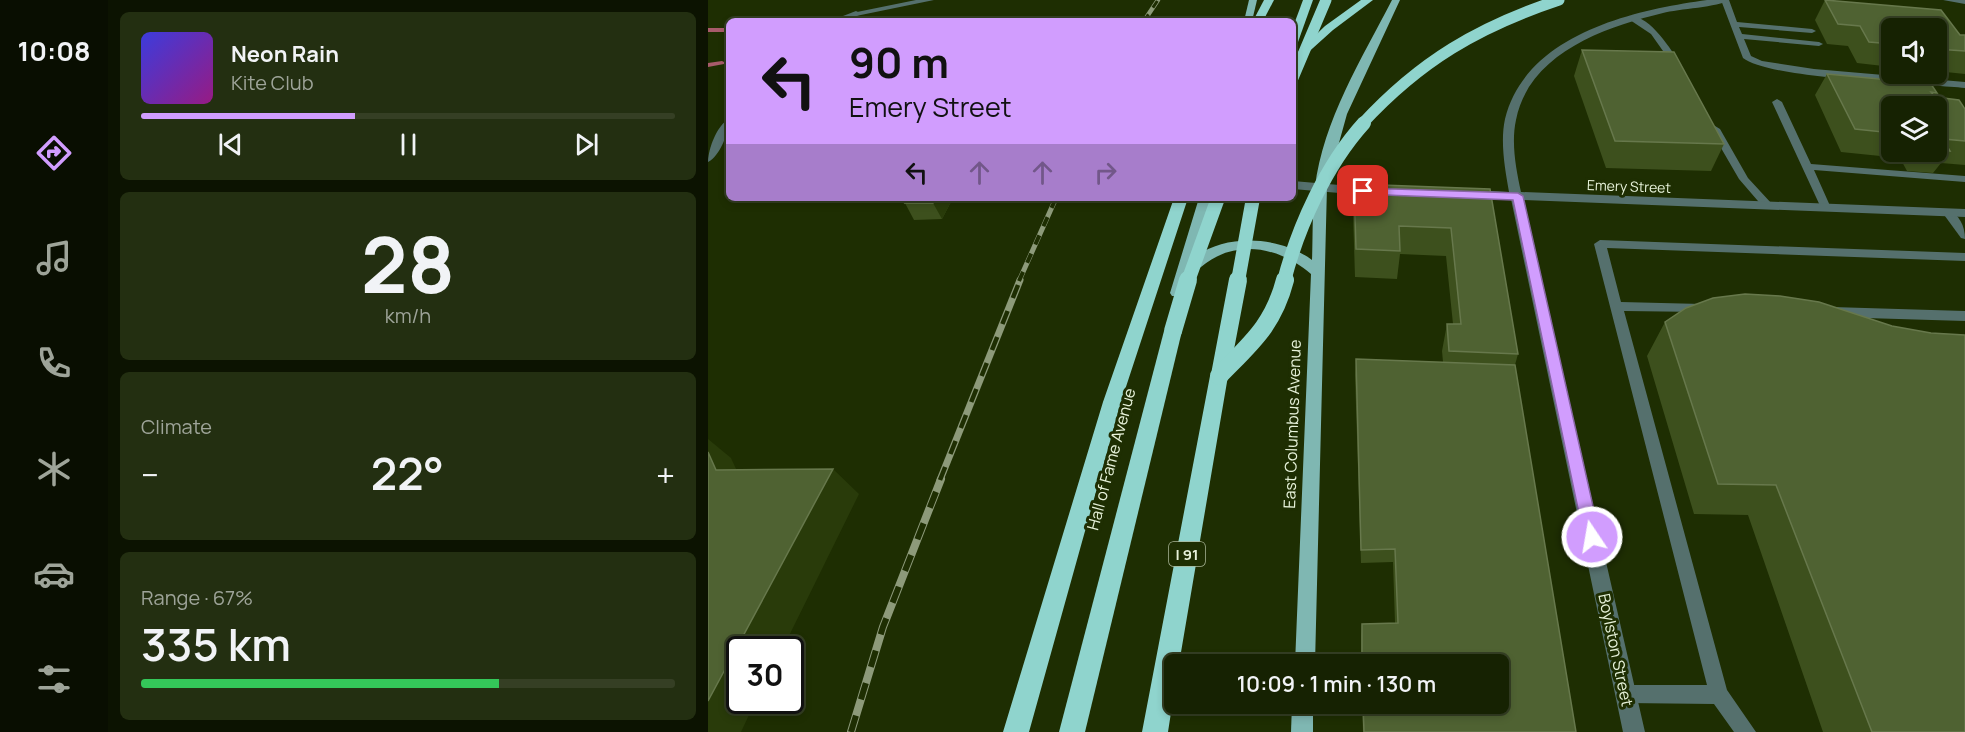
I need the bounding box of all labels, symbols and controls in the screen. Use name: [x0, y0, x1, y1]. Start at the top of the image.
map controls: [1881, 18, 1947, 162]
button: sound: [1881, 18, 1947, 84]
text: 10:08: [17, 32, 91, 69]
text: 90 m: [849, 33, 949, 91]
text: Neon Rain: [231, 39, 339, 69]
icon: left: [750, 42, 828, 120]
text: Kite Club: [231, 69, 314, 96]
text: Emery Street: [849, 88, 1011, 125]
button: layers: [1881, 96, 1947, 162]
icon: previous: [214, 128, 247, 161]
icon: pause: [392, 128, 425, 161]
icon: next: [570, 128, 603, 161]
icon: directions: [33, 132, 75, 174]
icon: left: [900, 156, 933, 189]
icon: ahead: [963, 156, 996, 189]
icon: ahead: [1026, 156, 1059, 189]
icon: right: [1089, 156, 1122, 189]
pin: [1337, 165, 1388, 216]
icon: arrive: [1346, 174, 1379, 207]
street label: Emery Street: [1587, 175, 1672, 197]
text: 28: [361, 210, 455, 316]
icon: music: [33, 237, 75, 279]
text: km/h: [385, 302, 431, 329]
street label: East Columbus Avenue: [1278, 339, 1306, 509]
icon: phone: [33, 342, 75, 384]
street label: Hall of Fame Avenue: [1081, 385, 1141, 533]
text: Climate: [141, 413, 212, 440]
text: 22°: [371, 442, 444, 504]
icon: climate: [33, 448, 75, 490]
text: −: [141, 452, 159, 497]
text: +: [656, 452, 675, 497]
position arrow: [1560, 505, 1624, 569]
road number: I 91: [1169, 542, 1205, 566]
icon: car: [33, 553, 75, 595]
text: Range · 67%: [141, 584, 253, 611]
street label: Boylston Street: [1593, 592, 1639, 708]
text: 335 km: [141, 613, 291, 675]
speed limit sign: 30: [726, 636, 804, 714]
icon: filters: [33, 658, 75, 700]
text: 10:09 · 1 min · 130 m: [1237, 669, 1436, 699]

